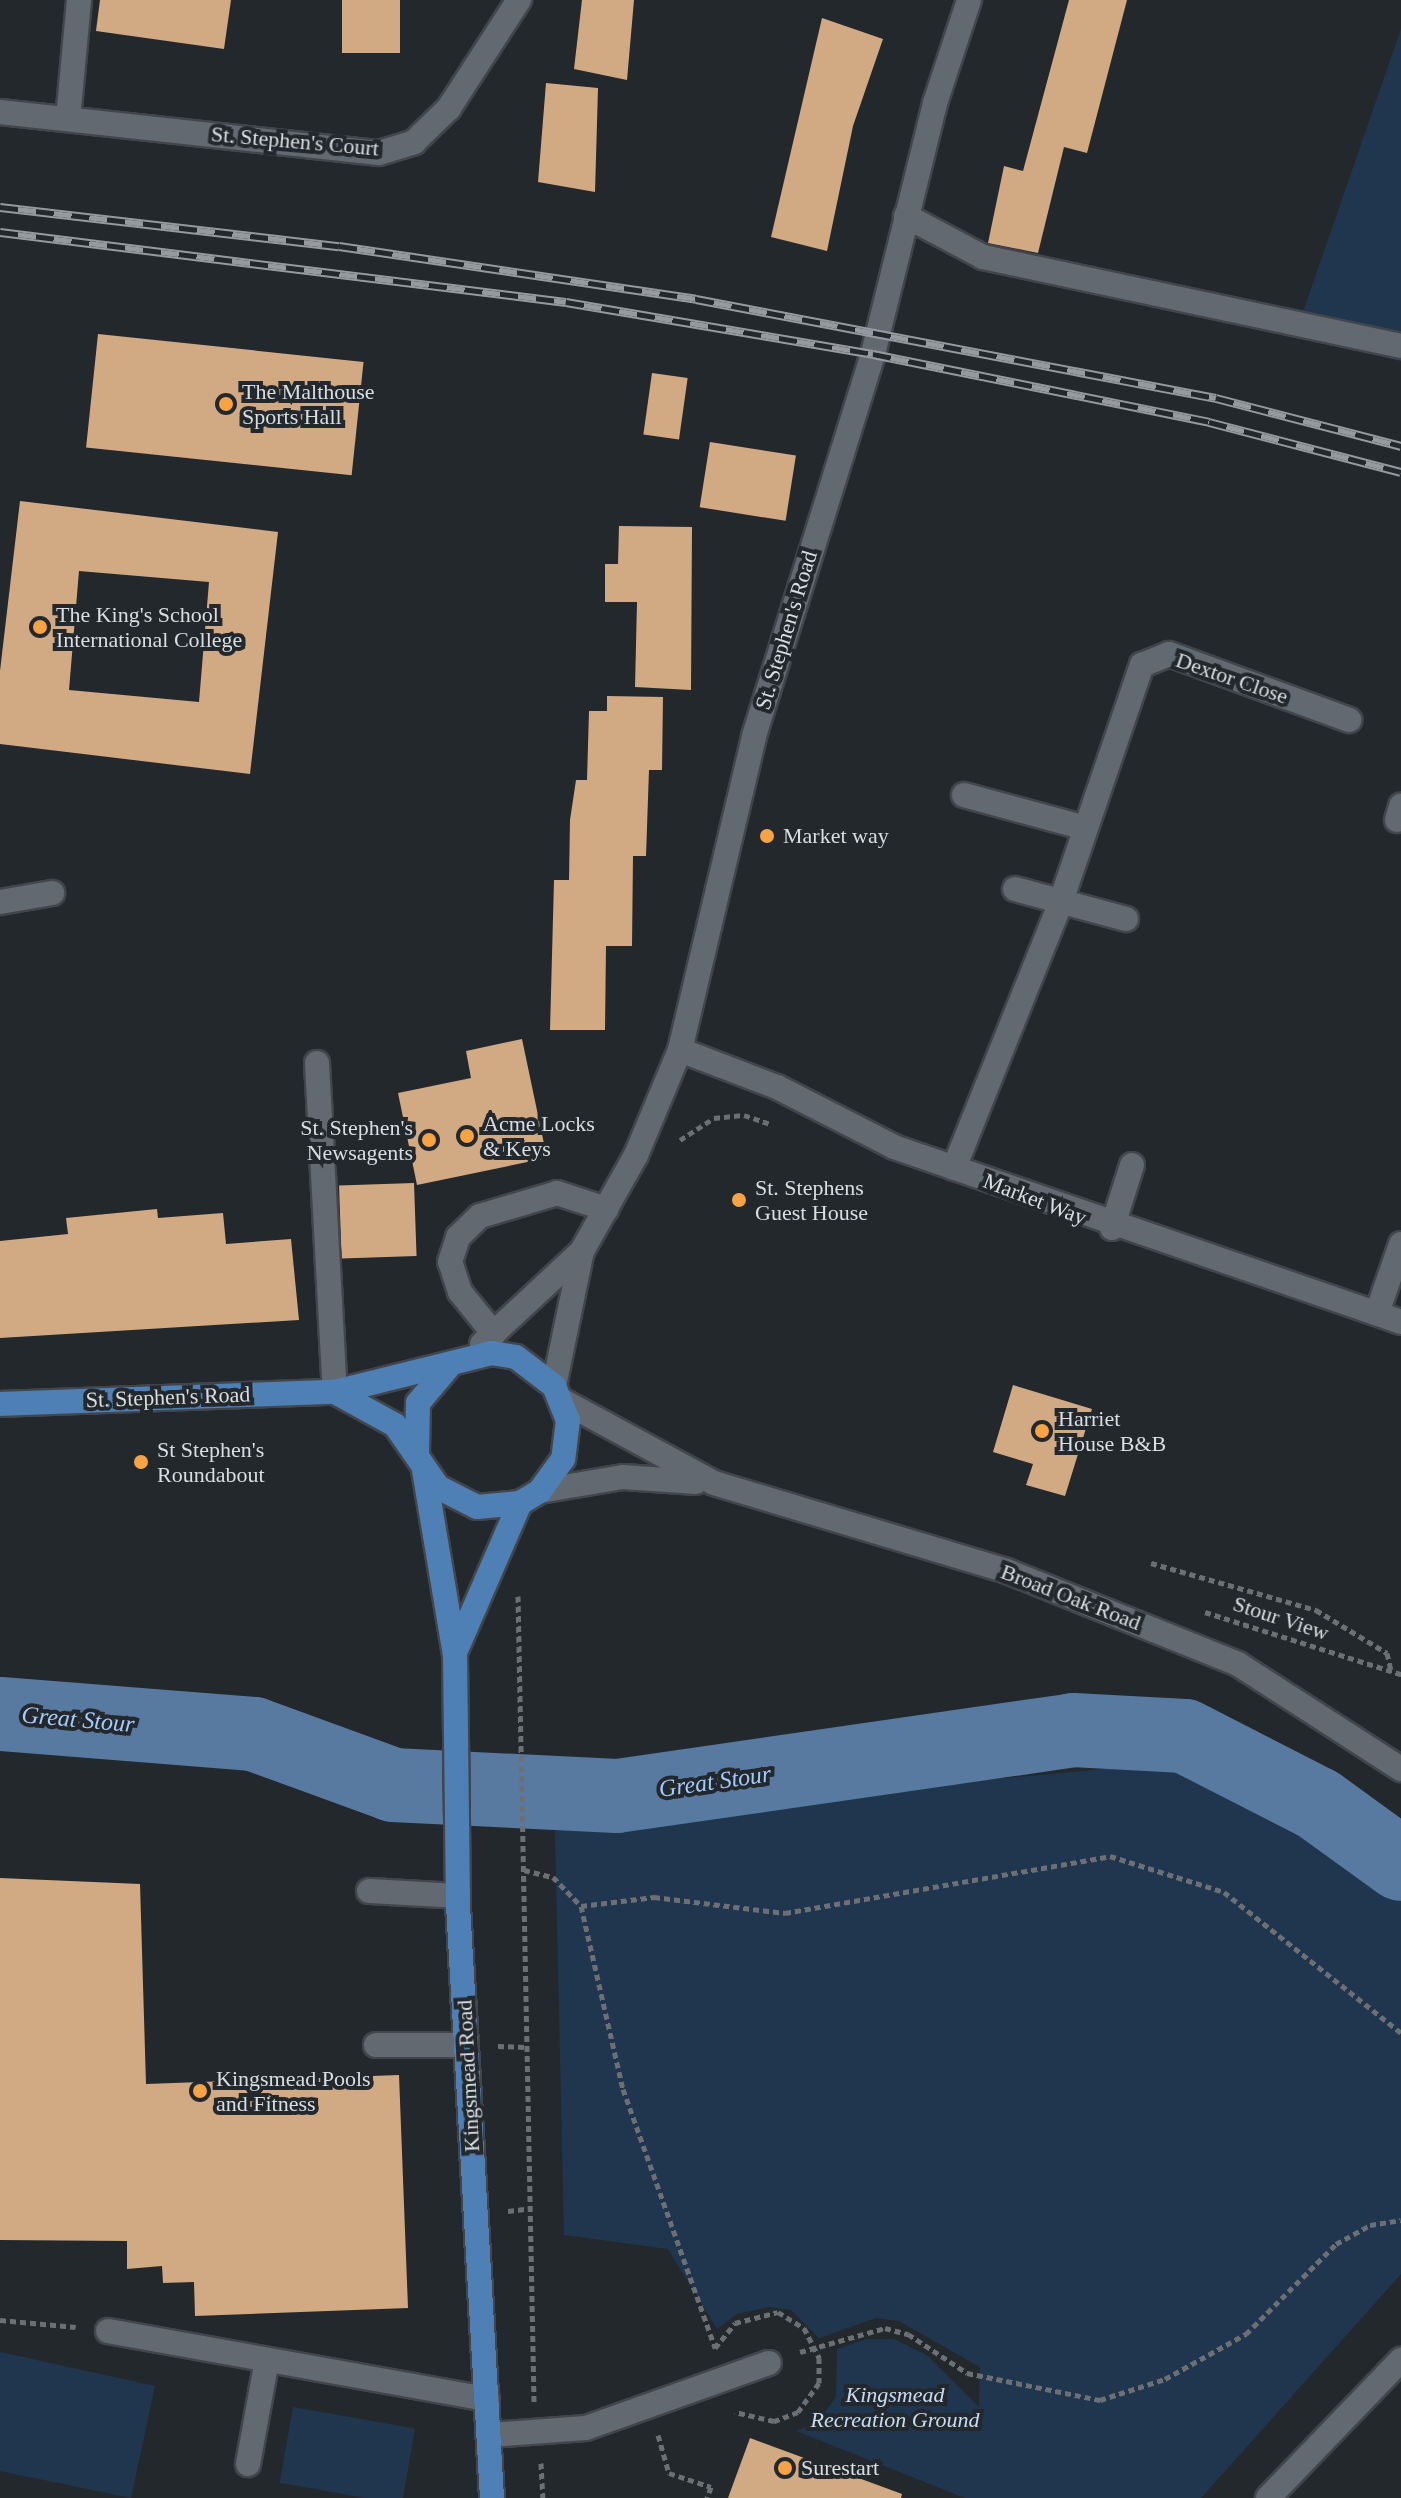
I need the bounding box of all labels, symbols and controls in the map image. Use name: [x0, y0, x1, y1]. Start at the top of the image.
street label: St. Stephen's Court: [210, 121, 380, 161]
place label: The Malthouse Sports Hall: [242, 378, 375, 430]
marker: The Malthouse Sports Hall: [217, 395, 235, 413]
street label: St. Stephen's Road: [749, 547, 823, 713]
place label: The King's School International College: [56, 601, 242, 652]
marker: The King's School International College: [31, 618, 49, 636]
street label: Dextor Close: [1173, 647, 1291, 709]
place label: Market way: [783, 823, 889, 849]
marker: Market way: [758, 827, 776, 845]
place label: Acme Locks & Keys: [483, 1110, 595, 1162]
place label: St. Stephen's Newsagents: [300, 1114, 413, 1166]
marker: Acme Locks & Keys: [458, 1127, 476, 1145]
marker: St. Stephen's Newsagents: [420, 1131, 438, 1149]
street label: Market Way: [979, 1167, 1091, 1231]
place label: St. Stephens Guest House: [755, 1174, 868, 1226]
marker: St. Stephens Guest House: [730, 1191, 748, 1209]
street label: St. Stephen's Road: [85, 1381, 251, 1413]
place label: Harriet House B&B: [1058, 1405, 1166, 1456]
marker: Harriet House B&B: [1033, 1422, 1051, 1440]
place label: St Stephen's Roundabout: [157, 1436, 265, 1488]
marker: St Stephen's Roundabout: [132, 1453, 150, 1471]
street label: Broad Oak Road: [997, 1558, 1145, 1636]
street label: Stour View: [1230, 1590, 1332, 1646]
water label: Great Stour: [20, 1701, 136, 1739]
water label: Great Stour: [657, 1760, 773, 1804]
street label: Kingsmead Road: [451, 1999, 485, 2153]
place label: Kingsmead Pools and Fitness: [216, 2065, 371, 2116]
marker: Kingsmead Pools and Fitness: [191, 2082, 209, 2100]
park label: Kingsmead Recreation Ground: [811, 2381, 979, 2432]
place label: Surestart: [801, 2455, 879, 2481]
marker: Surestart: [776, 2459, 794, 2477]

